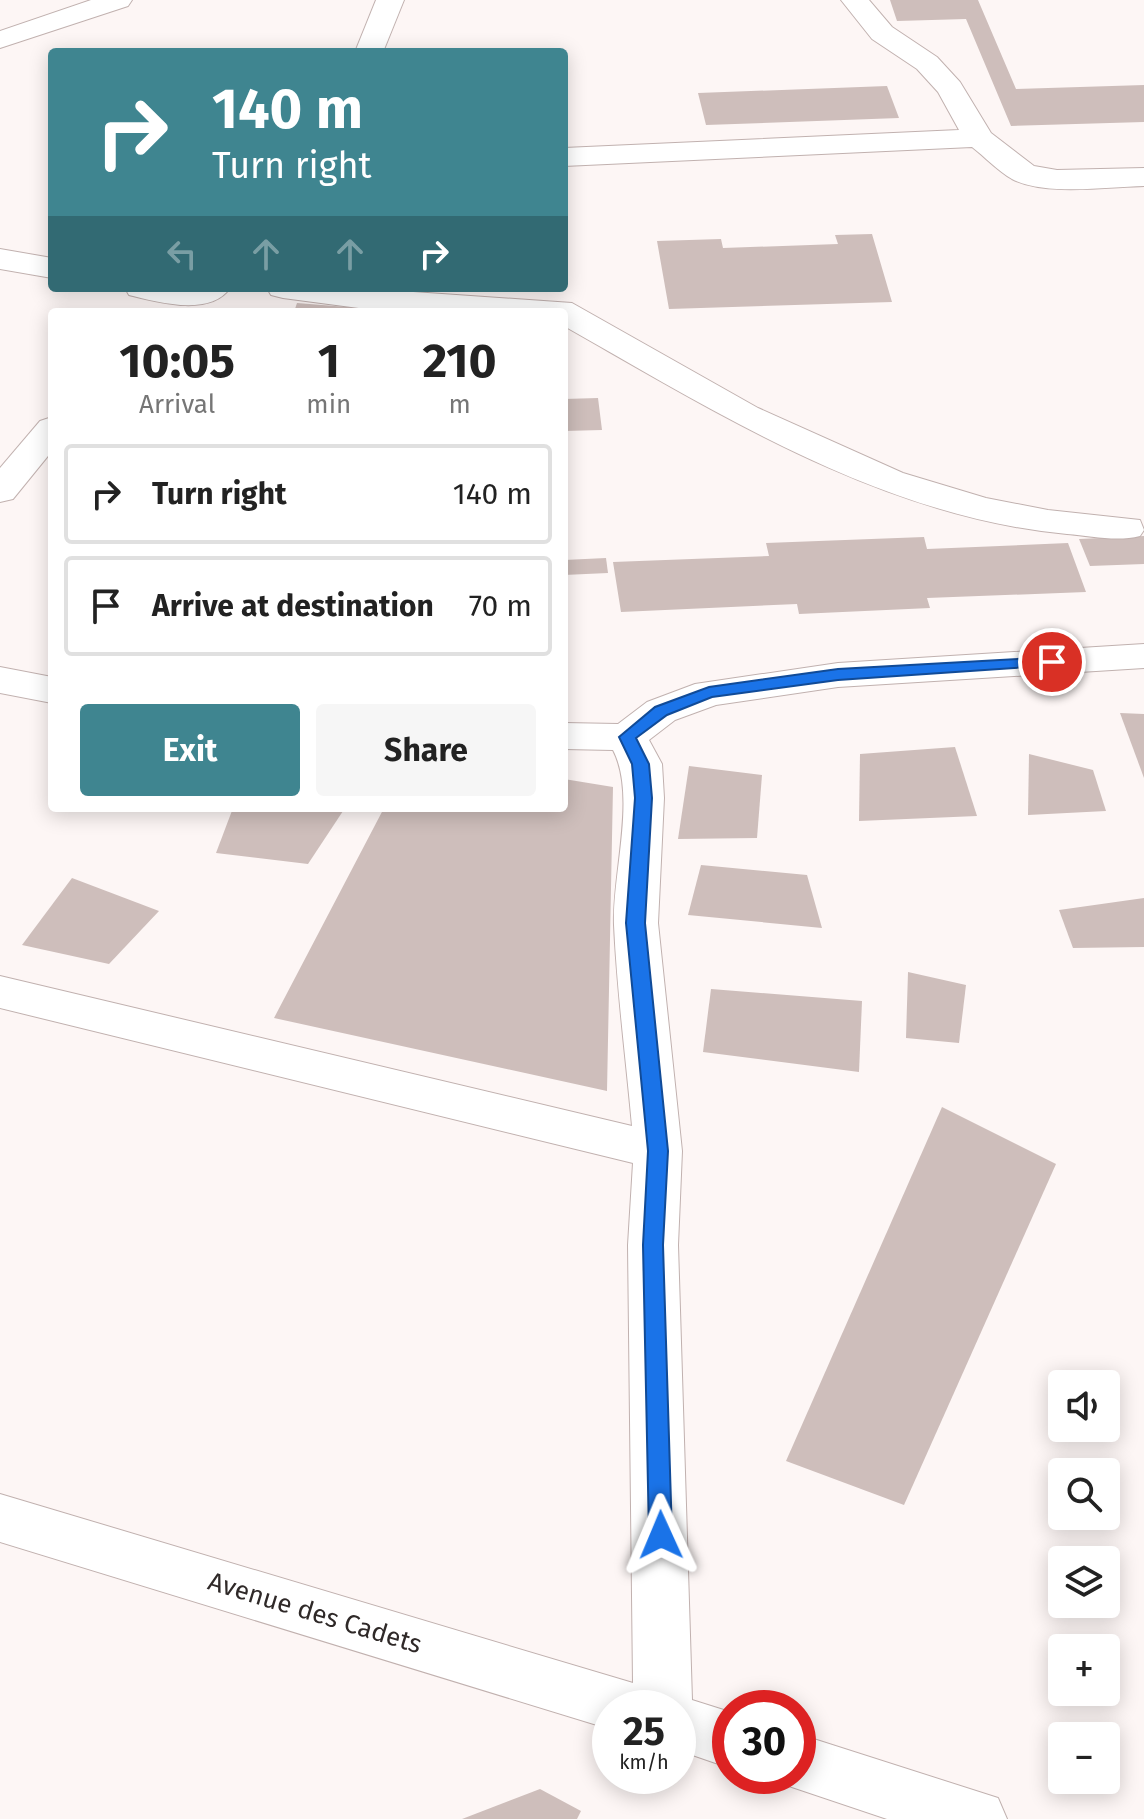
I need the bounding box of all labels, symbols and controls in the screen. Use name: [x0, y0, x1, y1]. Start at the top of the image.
text: 140 m: [212, 76, 363, 143]
icon: right: [80, 80, 184, 184]
text: Turn right: [212, 144, 372, 188]
icon: left: [160, 232, 204, 276]
icon: ahead: [244, 232, 288, 276]
icon: ahead: [328, 232, 372, 276]
icon: right: [412, 232, 456, 276]
text: 10:05: [119, 332, 235, 390]
text: 1: [318, 332, 340, 390]
text: 210: [423, 332, 497, 390]
text: Arrival: [139, 389, 215, 420]
text: min: [306, 389, 351, 420]
text: m: [448, 389, 471, 420]
icon: right: [84, 472, 128, 516]
text: Turn right: [152, 476, 287, 512]
text: 140 m: [453, 476, 532, 512]
icon: arrive: [84, 584, 128, 628]
text: Arrive at destination: [152, 588, 434, 624]
text: 70 m: [469, 588, 532, 624]
pin: [1018, 628, 1086, 696]
icon: arrive: [1030, 640, 1074, 684]
button: Exit: [80, 704, 300, 796]
button: Share: [316, 704, 536, 796]
map controls: [1048, 1370, 1120, 1794]
button: sound: [1048, 1370, 1120, 1442]
button: search: [1048, 1458, 1120, 1530]
position arrow: [619, 1493, 703, 1577]
button: layers: [1048, 1546, 1120, 1618]
street label: Avenue des Cadets: [204, 1566, 426, 1660]
button: +: [1048, 1634, 1120, 1706]
speed limit sign: 30: [712, 1690, 816, 1794]
text: 25: [623, 1708, 665, 1756]
button: −: [1048, 1722, 1120, 1794]
text: km/h: [619, 1750, 669, 1774]

